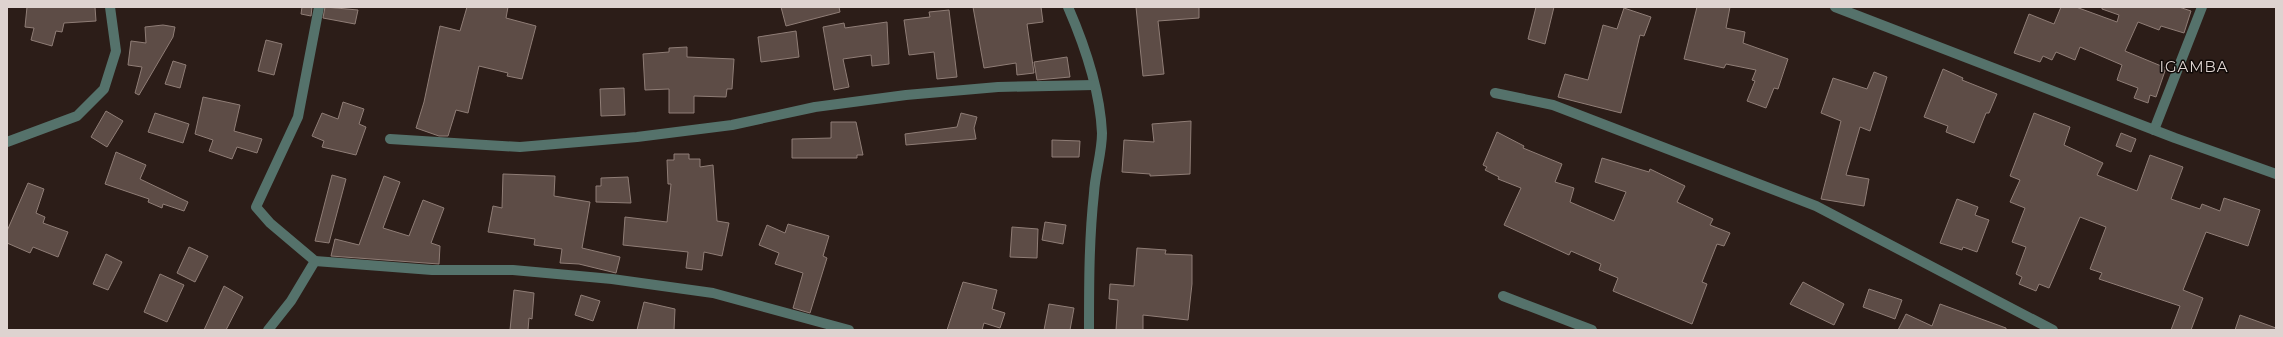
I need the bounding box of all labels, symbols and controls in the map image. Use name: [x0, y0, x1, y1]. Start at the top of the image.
district label: IGAMBA: [2159, 57, 2229, 76]

